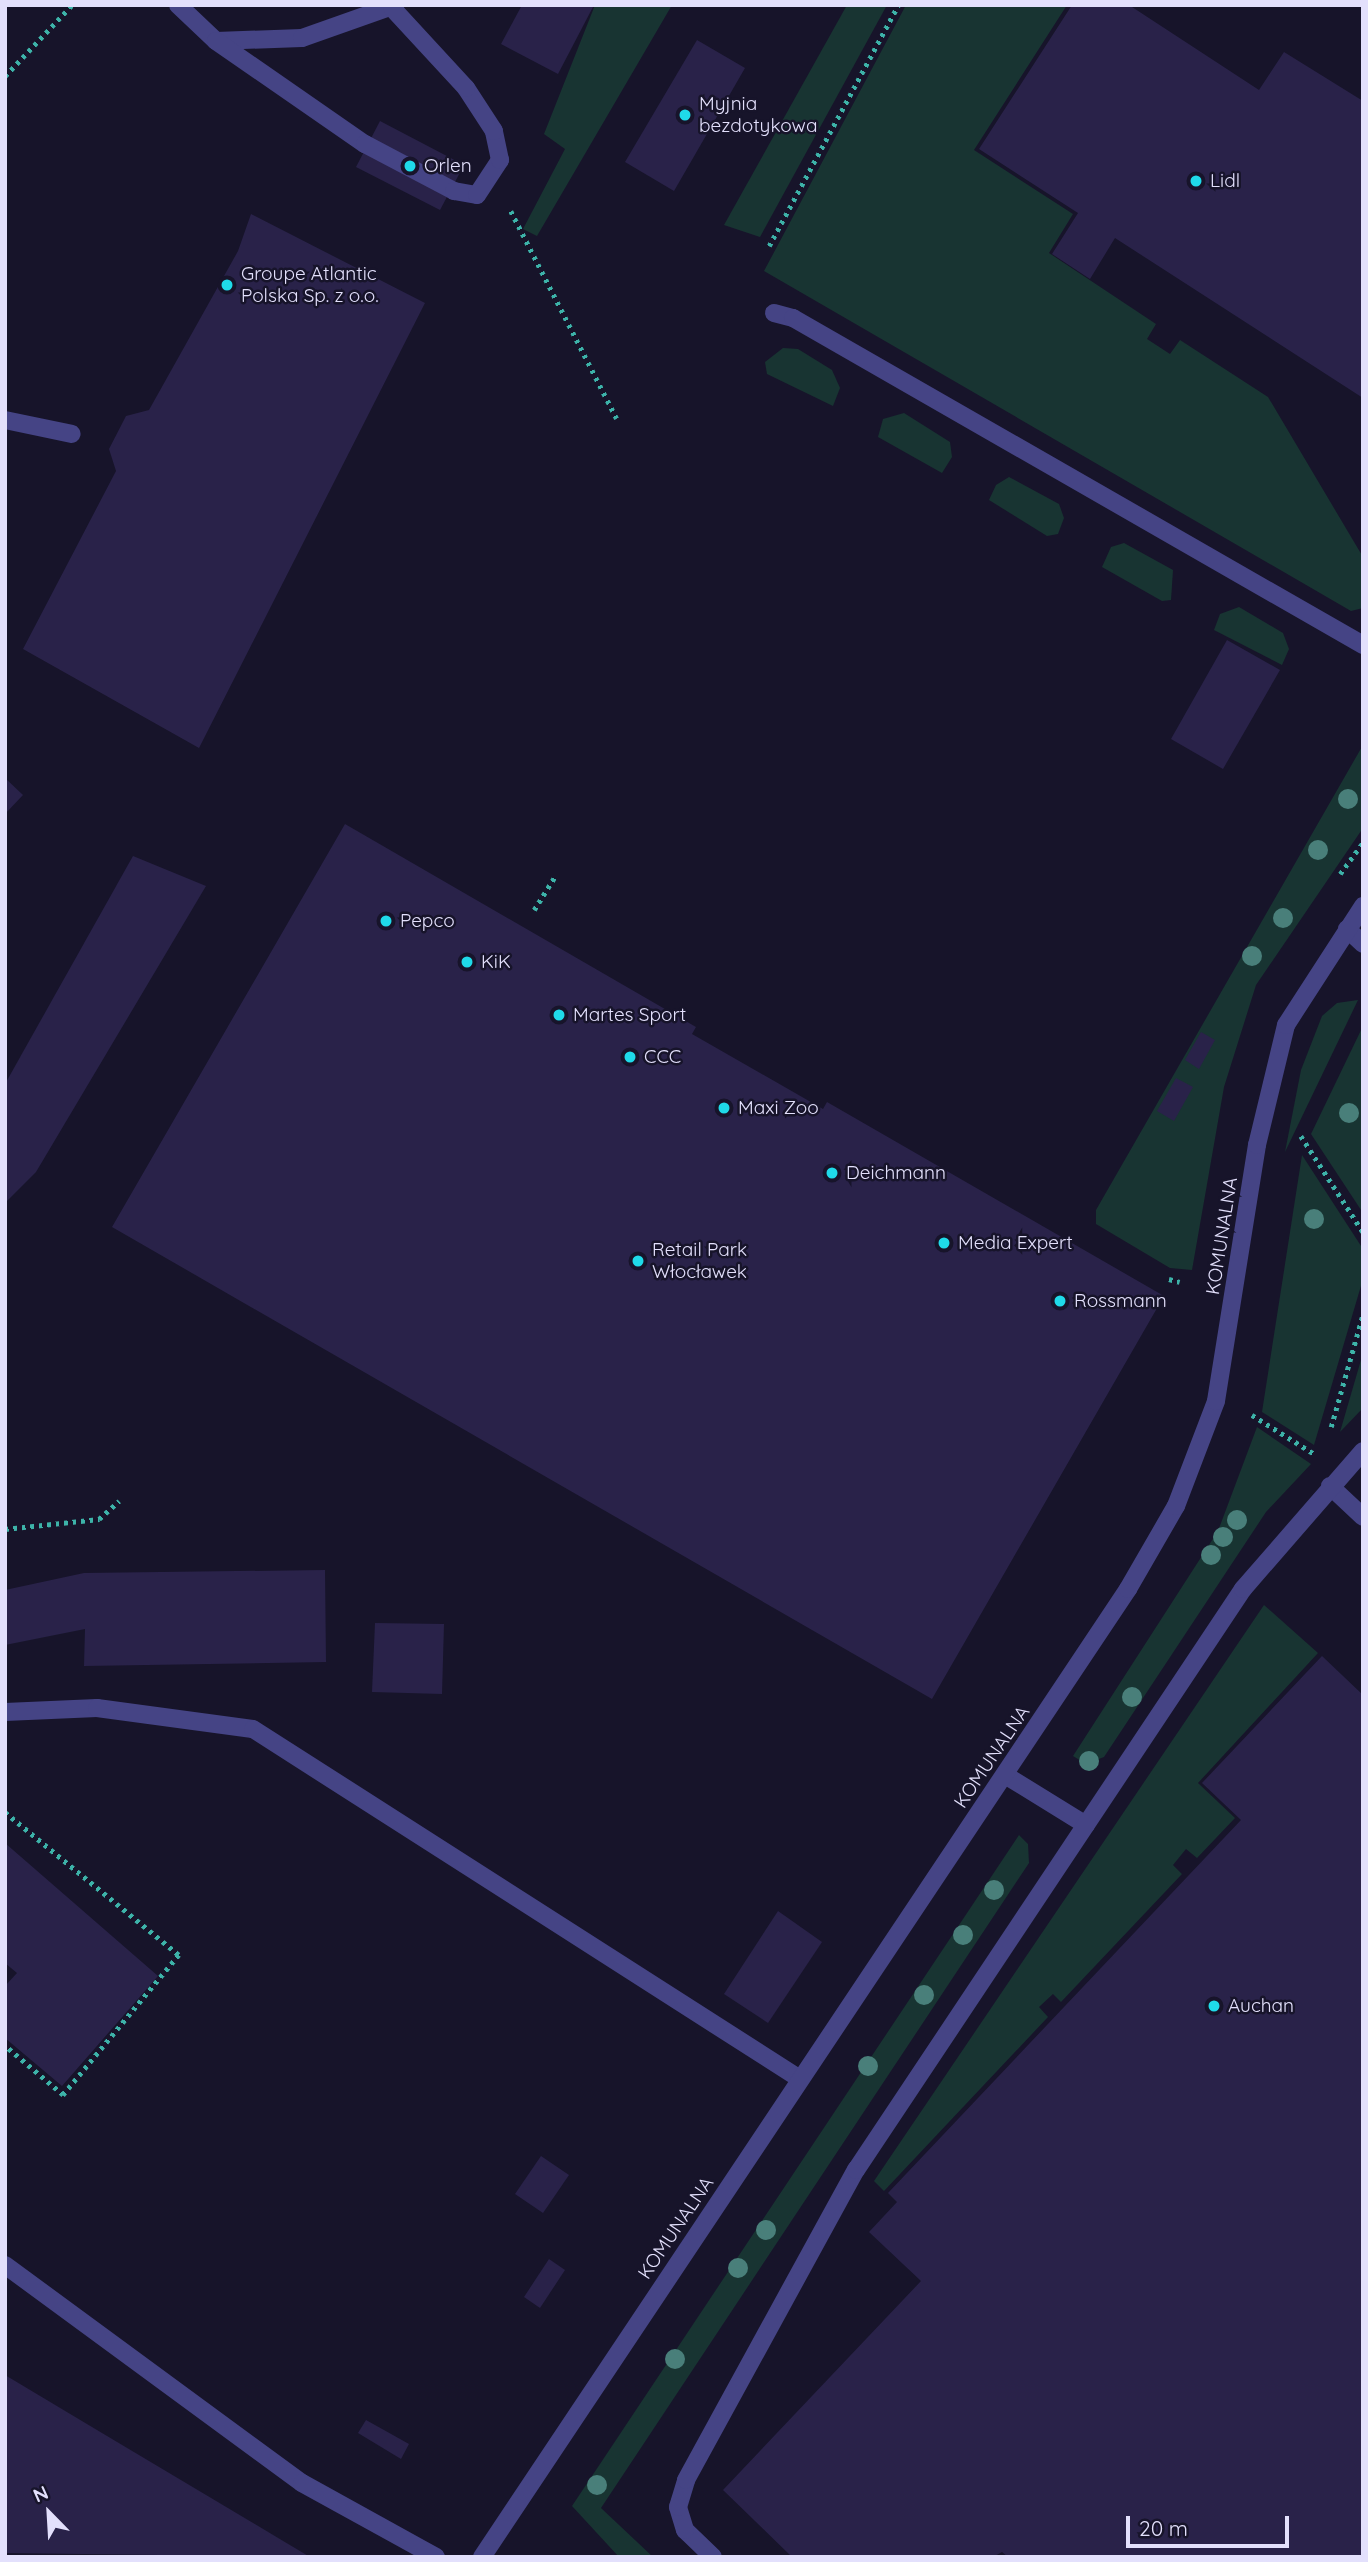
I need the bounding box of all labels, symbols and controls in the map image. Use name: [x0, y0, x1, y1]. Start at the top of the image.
place label: Myjnia bezdotykowa: [699, 93, 817, 137]
marker: Myjnia bezdotykowa: [677, 107, 693, 123]
place label: Orlen: [424, 155, 472, 177]
marker: Orlen: [402, 158, 418, 174]
place label: Lidl: [1210, 170, 1240, 192]
marker: Lidl: [1188, 173, 1204, 189]
place label: Groupe Atlantic Polska Sp. z o.o.: [241, 263, 379, 307]
marker: Groupe Atlantic Polska Sp. z o.o.: [219, 277, 235, 293]
place label: Pepco: [400, 910, 455, 932]
marker: Pepco: [378, 913, 394, 929]
place label: KiK: [481, 951, 511, 973]
marker: KiK: [459, 954, 475, 970]
place label: Martes Sport: [573, 1004, 686, 1026]
marker: Martes Sport: [551, 1007, 567, 1023]
place label: CCC: [644, 1046, 681, 1068]
marker: CCC: [622, 1049, 638, 1065]
place label: Maxi Zoo: [738, 1097, 819, 1119]
marker: Maxi Zoo: [716, 1100, 732, 1116]
place label: Deichmann: [846, 1162, 946, 1184]
marker: Deichmann: [824, 1165, 840, 1181]
street label: KOMUNALNA: [1201, 1176, 1243, 1296]
place label: Media Expert: [958, 1232, 1073, 1254]
marker: Media Expert: [936, 1235, 952, 1251]
place label: Retail Park Włocławek: [652, 1239, 747, 1283]
marker: Retail Park Włocławek: [630, 1253, 646, 1269]
place label: Rossmann: [1074, 1290, 1167, 1312]
marker: Rossmann: [1052, 1293, 1068, 1309]
street label: KOMUNALNA: [949, 1702, 1035, 1812]
place label: Auchan: [1228, 1995, 1294, 2017]
marker: Auchan: [1206, 1998, 1222, 2014]
street label: KOMUNALNA: [633, 2173, 719, 2283]
north arrow: [14, 2478, 84, 2548]
text: N: [29, 2480, 52, 2508]
scale bar: [1130, 2502, 1293, 2546]
text: 20 m: [1139, 2515, 1188, 2541]

